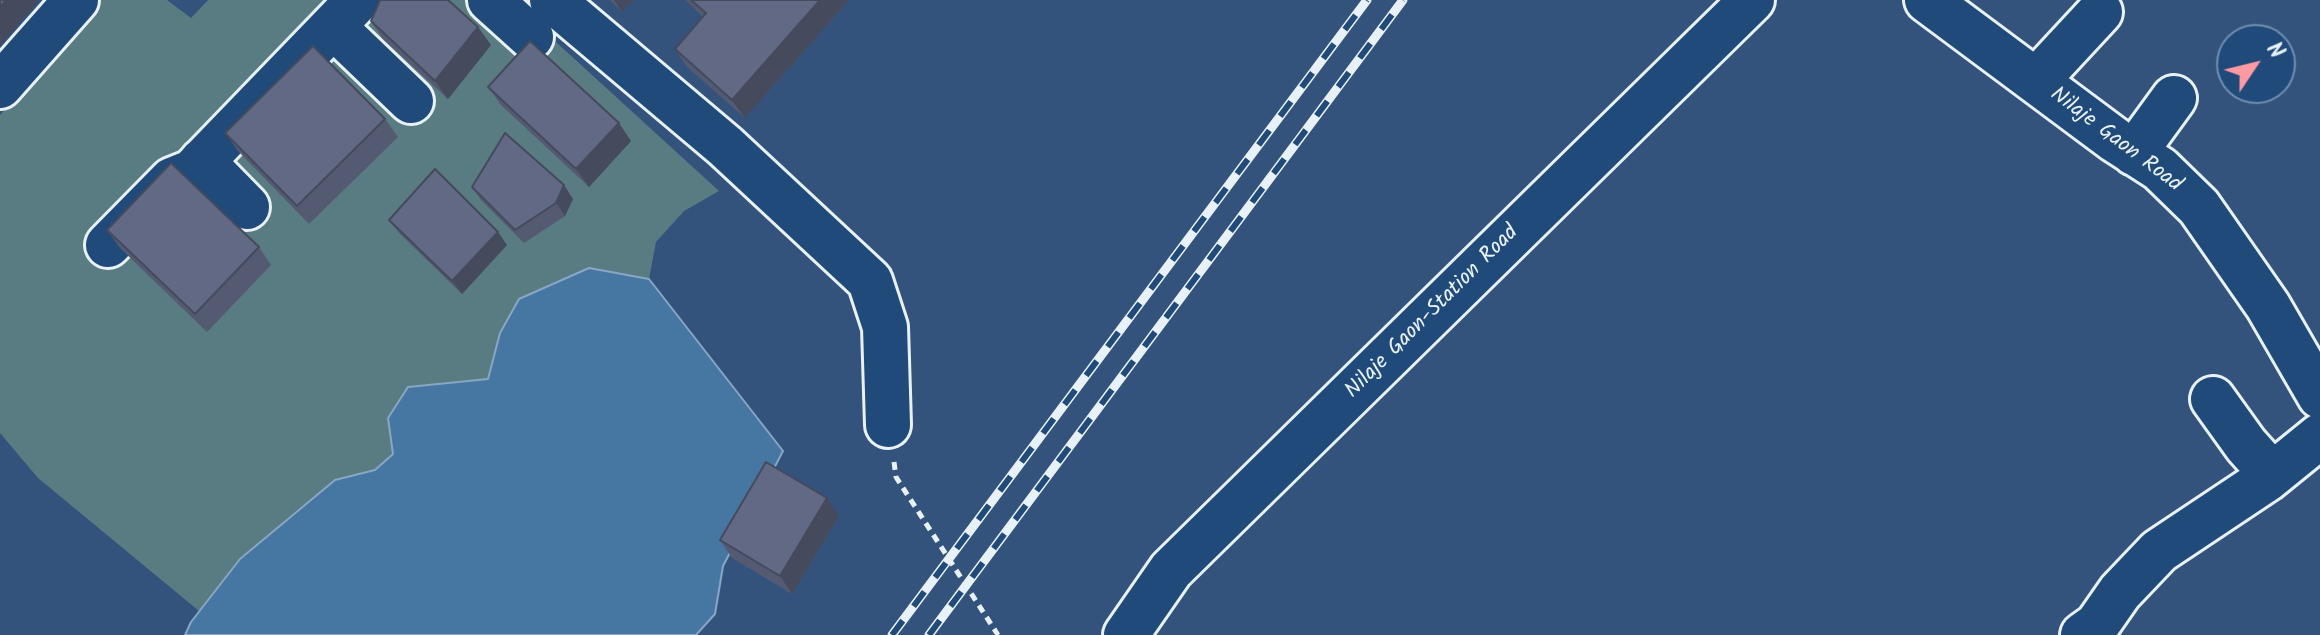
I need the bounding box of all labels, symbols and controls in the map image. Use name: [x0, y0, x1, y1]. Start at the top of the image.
north arrow: [2216, 24, 2296, 104]
text: N: [2256, 35, 2293, 67]
street label: Nilaje Gaon Road: [2044, 83, 2186, 199]
street label: Nilaje Gaon-Station Road: [1341, 221, 1525, 405]

